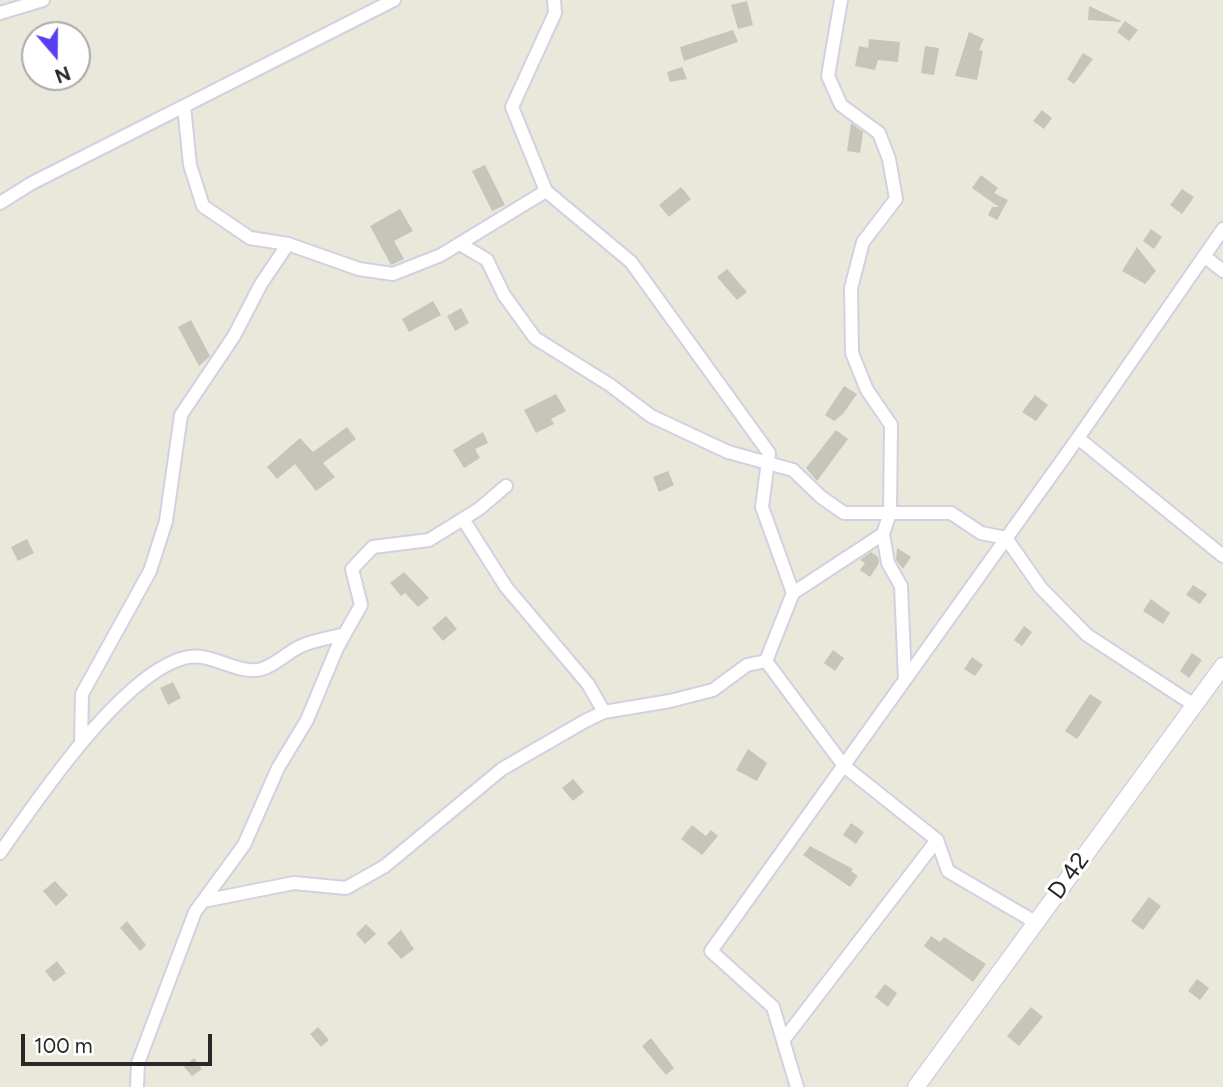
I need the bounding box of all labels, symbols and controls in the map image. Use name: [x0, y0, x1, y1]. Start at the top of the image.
north arrow: [21, 21, 91, 91]
text: N: [52, 61, 74, 88]
street label: D 42: [1042, 847, 1096, 905]
scale bar: [24, 1020, 215, 1064]
text: 100 m: [34, 1033, 93, 1058]

